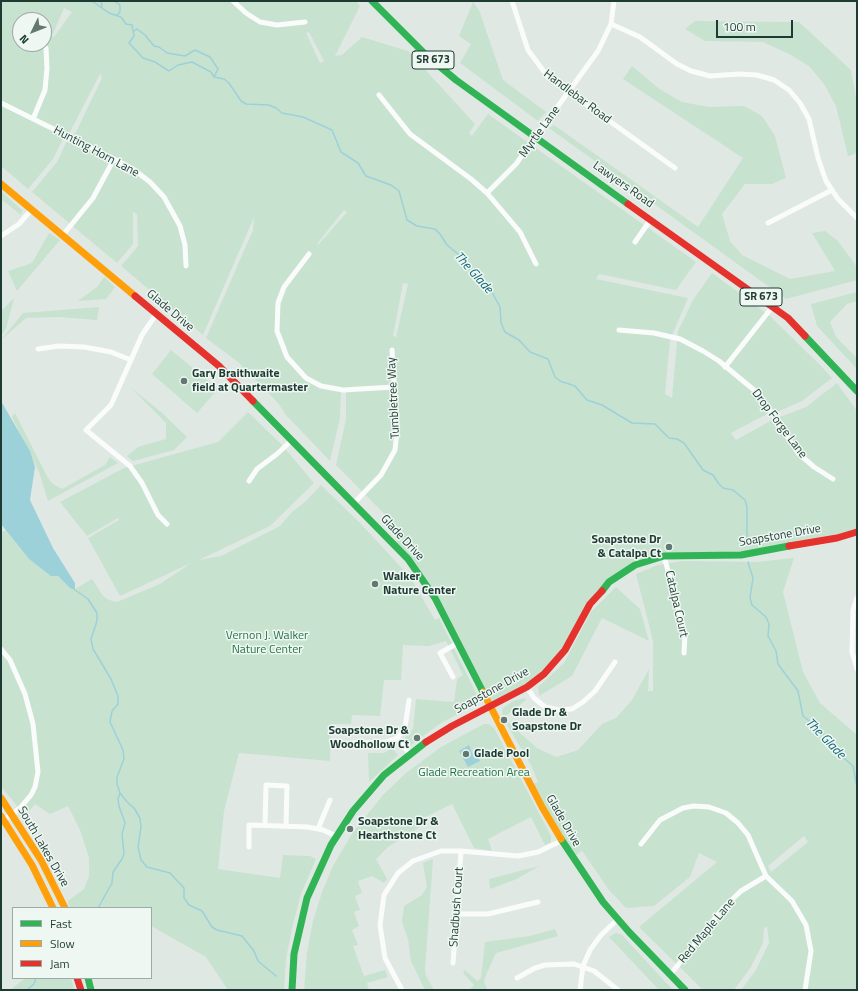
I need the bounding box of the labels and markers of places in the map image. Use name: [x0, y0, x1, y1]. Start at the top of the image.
place label: Gary Braithwaite field at Quartermaster: [192, 367, 308, 395]
marker: Gary Braithwaite field at Quartermaster: [179, 376, 189, 386]
place label: Soapstone Dr & Catalpa Ct: [591, 533, 661, 561]
marker: Soapstone Dr & Catalpa Ct: [664, 542, 674, 552]
place label: Walker Nature Center: [383, 570, 456, 598]
marker: Walker Nature Center: [370, 579, 380, 589]
place label: Glade Dr & Soapstone Dr: [512, 706, 582, 734]
marker: Glade Dr & Soapstone Dr: [499, 715, 509, 725]
place label: Soapstone Dr & Woodhollow Ct: [328, 724, 409, 752]
marker: Soapstone Dr & Woodhollow Ct: [412, 733, 422, 743]
place label: Glade Pool: [474, 747, 529, 761]
marker: Glade Pool: [461, 749, 471, 759]
place label: Soapstone Dr & Hearthstone Ct: [358, 815, 439, 843]
marker: Soapstone Dr & Hearthstone Ct: [345, 824, 355, 834]

